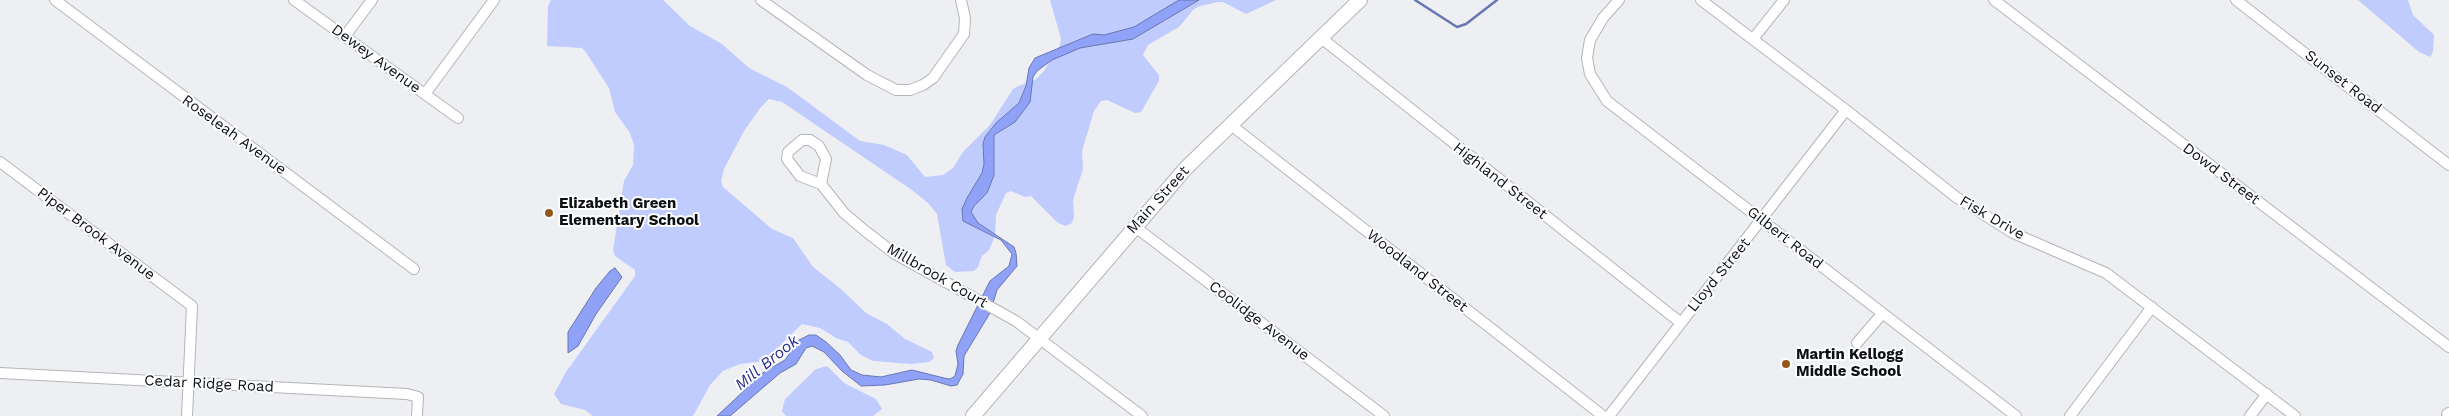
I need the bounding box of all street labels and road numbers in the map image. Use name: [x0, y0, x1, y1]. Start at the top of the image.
street label: Dewey Avenue: [328, 21, 424, 97]
street label: Sunset Road: [2301, 46, 2385, 118]
street label: Roseleah Avenue: [178, 91, 290, 179]
street label: Highland Street: [1449, 139, 1551, 223]
street label: Dowd Street: [2179, 139, 2263, 209]
street label: Main Street: [1123, 162, 1193, 238]
street label: Piper Brook Avenue: [34, 184, 158, 284]
street label: Fisk Drive: [1956, 192, 2028, 244]
street label: Gilbert Road: [1744, 203, 1826, 273]
street label: Woodland Street: [1363, 226, 1471, 316]
street label: Lloyd Street: [1684, 234, 1754, 316]
street label: Millbrook Court: [883, 240, 991, 312]
street label: Coolidge Avenue: [1205, 277, 1313, 365]
street label: Cedar Ridge Road: [144, 372, 274, 396]

